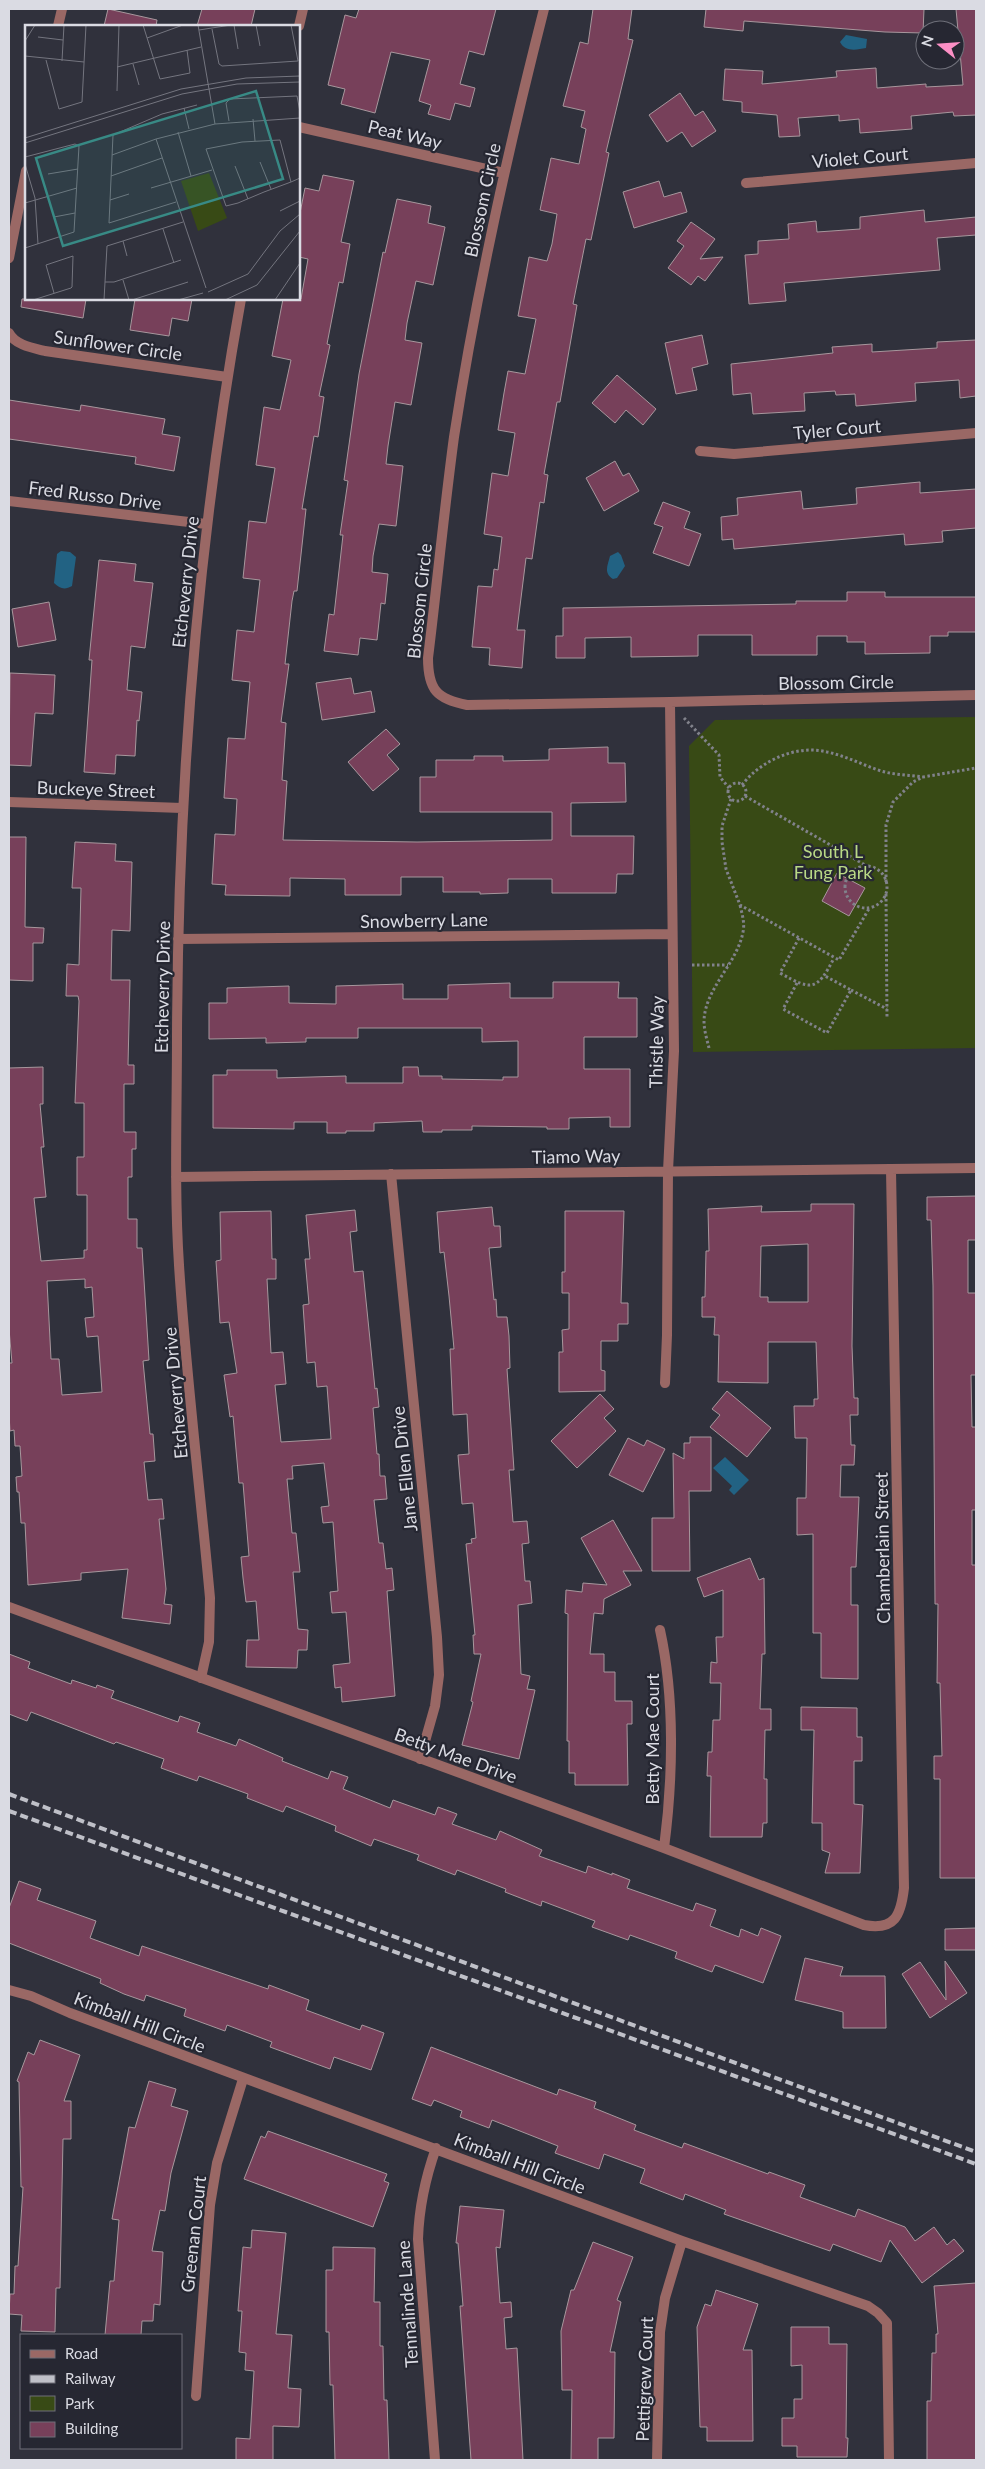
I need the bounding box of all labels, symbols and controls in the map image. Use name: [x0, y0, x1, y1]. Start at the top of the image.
north arrow: [915, 20, 965, 70]
inset map: [25, 25, 300, 300]
text: N: [917, 33, 937, 49]
street label: Peat Way: [366, 115, 445, 153]
street label: Blossom Circle: [459, 141, 505, 259]
street label: Violet Court: [811, 142, 910, 172]
street label: Sunflower Circle: [52, 325, 184, 365]
street label: Tyler Court: [792, 414, 882, 444]
street label: Fred Russo Drive: [27, 476, 163, 514]
street label: Etcheverry Drive: [167, 515, 203, 649]
street label: Blossom Circle: [402, 542, 436, 660]
street label: Blossom Circle: [778, 670, 894, 694]
street label: Buckeye Street: [36, 776, 156, 802]
park label: South L Fung Park: [794, 840, 873, 883]
street label: Snowberry Lane: [360, 908, 488, 932]
street label: Etcheverry Drive: [150, 921, 174, 1053]
street label: Thistle Way: [644, 995, 668, 1089]
street label: Tiamo Way: [531, 1144, 621, 1168]
street label: Etcheverry Drive: [158, 1326, 192, 1460]
street label: Jane Ellen Drive: [386, 1405, 422, 1533]
street label: Chamberlain Street: [870, 1472, 894, 1624]
street label: Betty Mae Court: [641, 1673, 663, 1805]
street label: Betty Mae Drive: [392, 1723, 520, 1787]
street label: Kimball Hill Circle: [71, 1987, 209, 2057]
street label: Kimball Hill Circle: [451, 2128, 589, 2198]
street label: Greenan Court: [176, 2174, 210, 2293]
street label: Tennalinde Lane: [392, 2240, 422, 2368]
street label: Pettigrew Court: [631, 2316, 657, 2442]
legend: [20, 2334, 182, 2449]
text: Road: [65, 2344, 98, 2362]
text: Railway: [65, 2369, 116, 2387]
text: Park: [65, 2394, 95, 2412]
text: Building: [65, 2419, 118, 2437]

